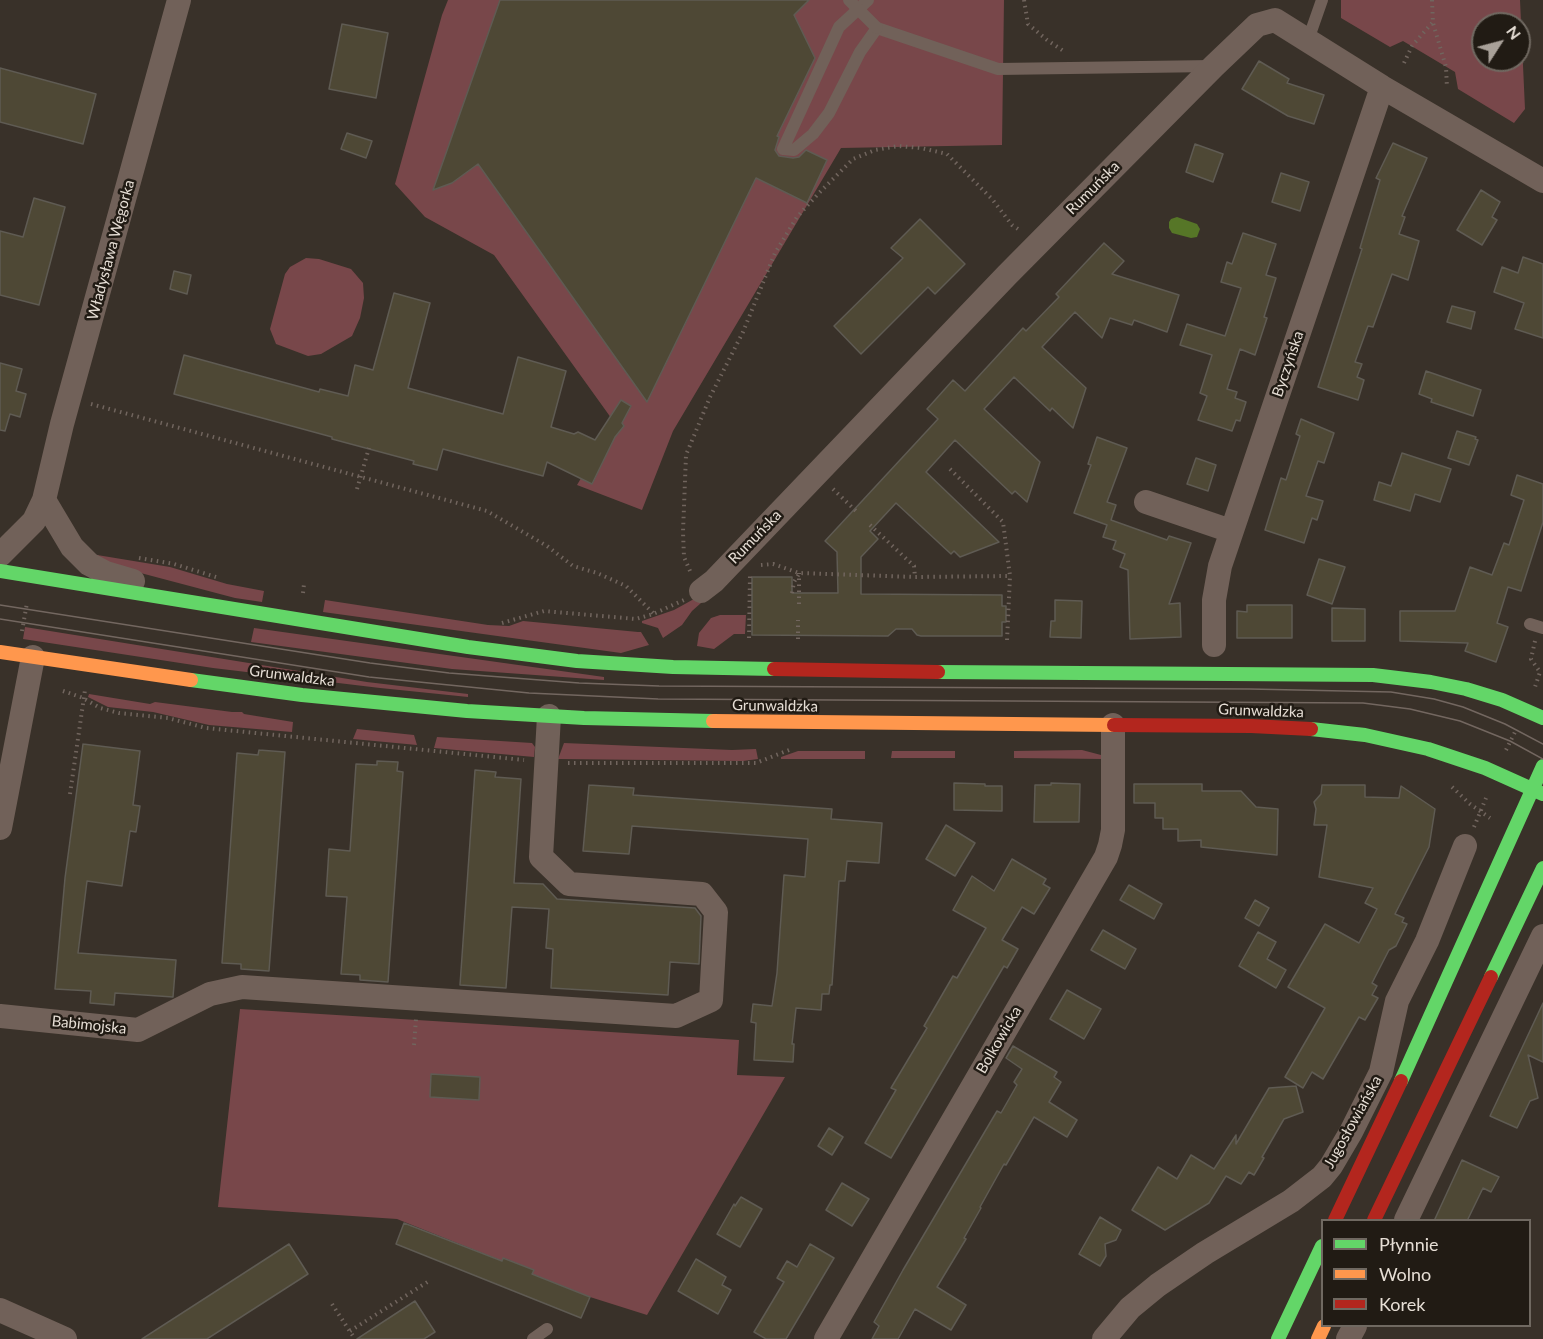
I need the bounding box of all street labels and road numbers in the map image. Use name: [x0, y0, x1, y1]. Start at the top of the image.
street label: Rumuńska: [1063, 158, 1123, 218]
street label: Władysława Węgorka: [84, 178, 138, 322]
street label: Byczyńska: [1268, 329, 1308, 399]
street label: Rumuńska: [725, 506, 785, 568]
street label: Grunwaldzka: [248, 662, 336, 690]
street label: Grunwaldzka: [732, 696, 818, 716]
street label: Grunwaldzka: [1218, 701, 1304, 721]
street label: Bolkowicka: [972, 1003, 1026, 1077]
street label: Babimojska: [51, 1012, 127, 1038]
street label: Jugosłowiańska: [1320, 1073, 1386, 1171]

